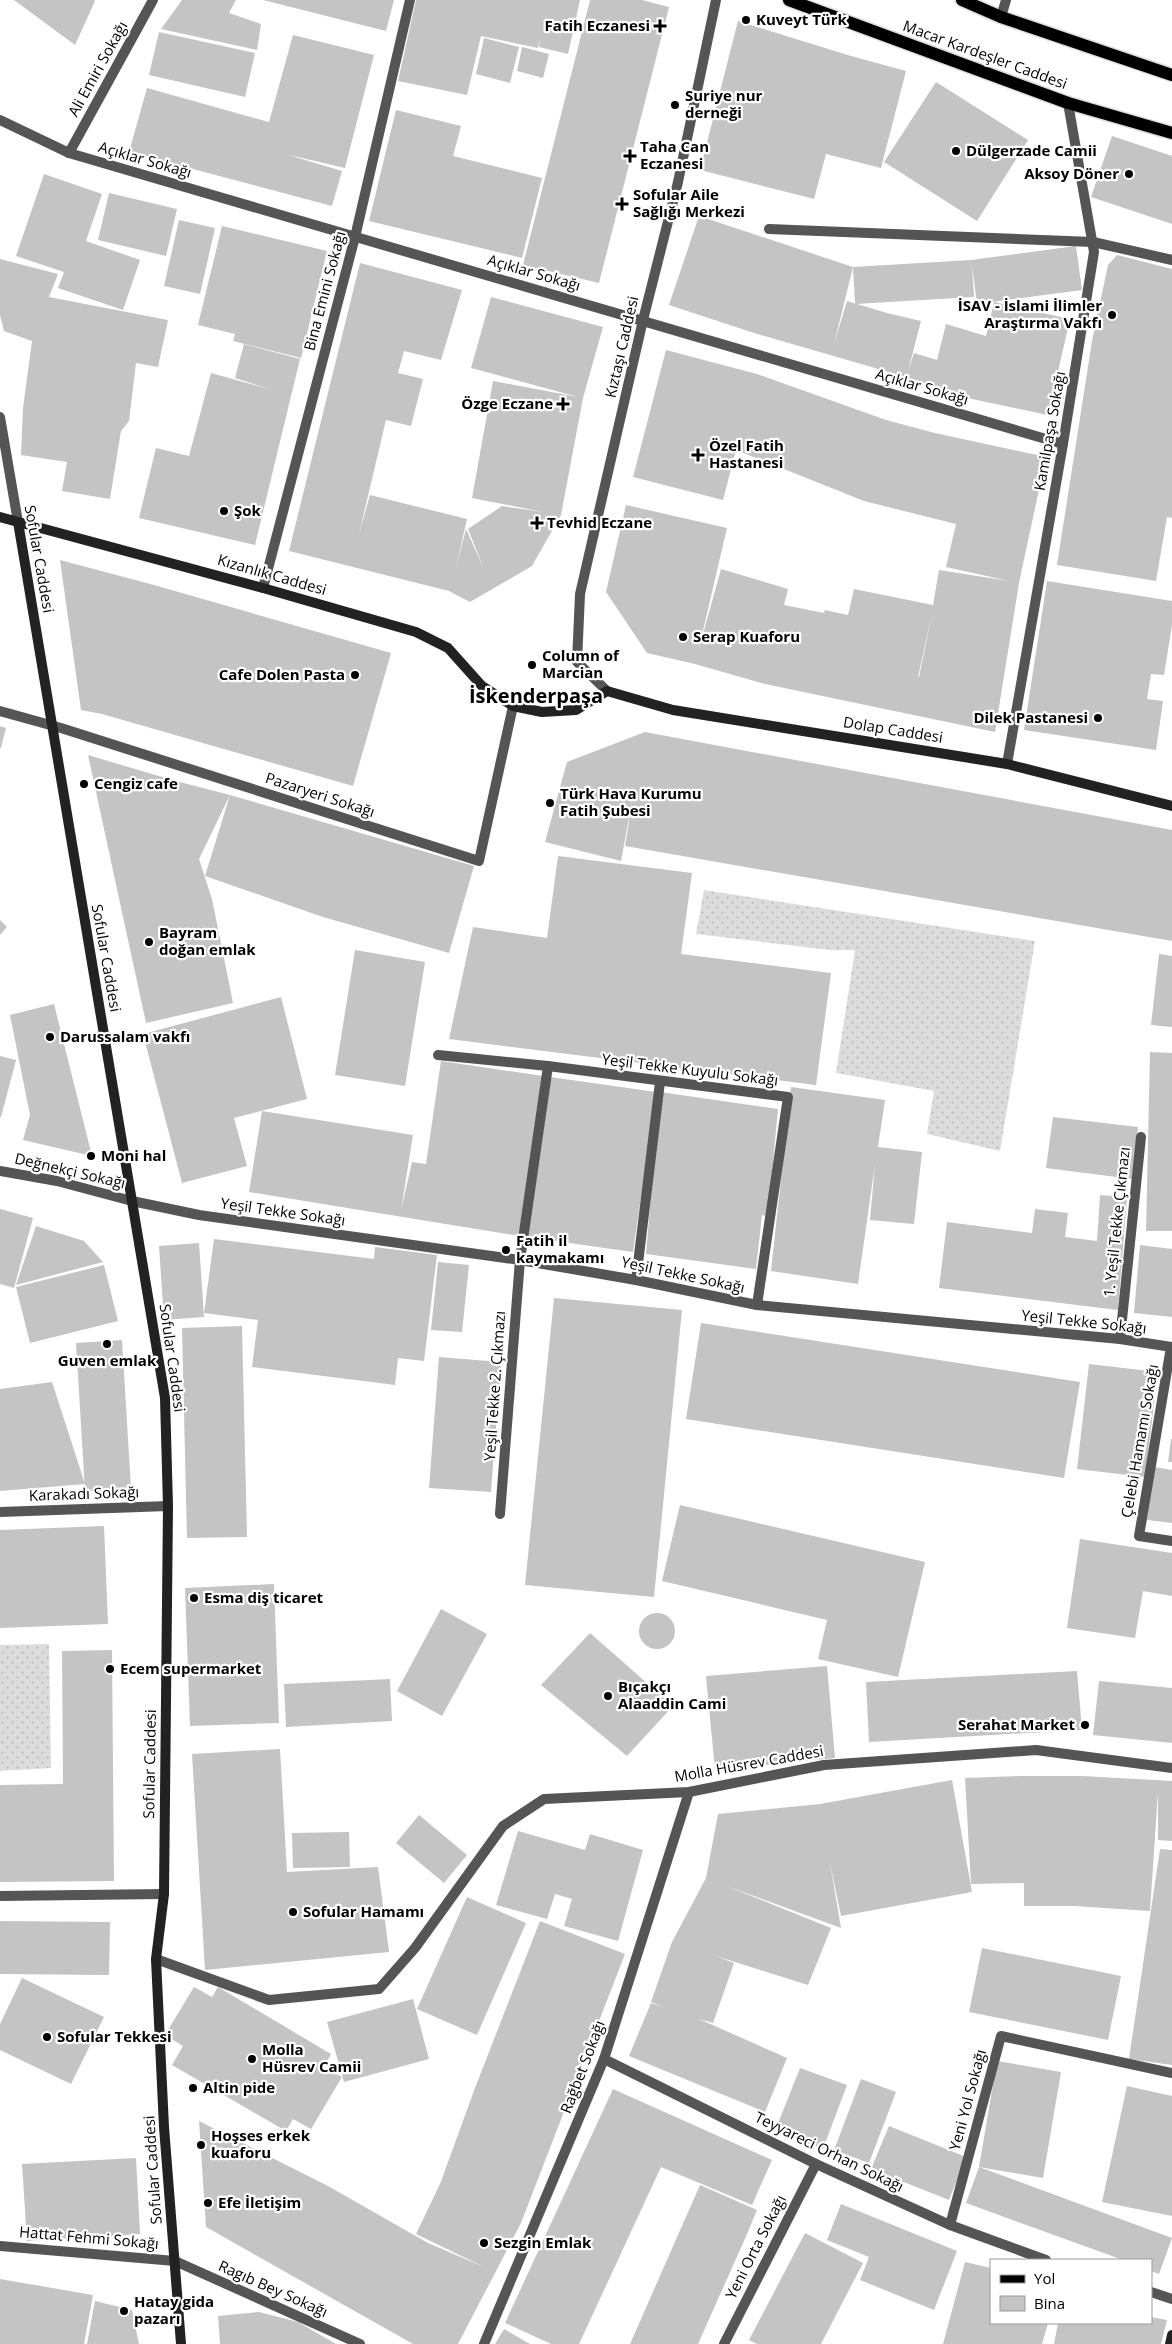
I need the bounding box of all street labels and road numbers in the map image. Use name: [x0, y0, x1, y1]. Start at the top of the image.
street label: Macar Kardeşler Caddesi: [900, 15, 1070, 93]
street label: Ali Emiri Sokağı: [63, 17, 132, 120]
street label: Açıklar Sokağı: [96, 136, 194, 182]
street label: Bina Emini Sokağı: [298, 229, 350, 353]
street label: Açıklar Sokağı: [485, 249, 583, 295]
street label: Kıztaşı Caddesi: [600, 294, 642, 400]
street label: Açıklar Sokağı: [873, 363, 971, 409]
street label: Kamilpaşa Sokağı: [1029, 369, 1069, 492]
street label: Sofular Caddesi: [21, 503, 59, 614]
street label: Kızanlık Caddesi: [216, 549, 329, 599]
street label: Dolap Caddesi: [842, 711, 944, 747]
street label: Pazaryeri Sokağı: [263, 767, 378, 821]
street label: Sofular Caddesi: [88, 902, 126, 1013]
street label: Yeşil Tekke Kuyulu Sokağı: [601, 1048, 779, 1090]
street label: 1. Yeşil Tekke Çıkmazı: [1098, 1146, 1134, 1298]
street label: Değnekçi Sokağı: [13, 1148, 128, 1193]
street label: Yeşil Tekke Sokağı: [220, 1192, 347, 1230]
street label: Yeşil Tekke Sokağı: [620, 1251, 747, 1297]
street label: Sofular Caddesi: [155, 1302, 190, 1413]
street label: Yeşil Tekke Sokağı: [1021, 1304, 1148, 1338]
street label: Yeşil Tekke 2. Çıkmazı: [479, 1310, 509, 1462]
street label: Çelebi Hamamı Sokağı: [1116, 1363, 1162, 1519]
street label: Karakadı Sokağı: [28, 1481, 140, 1505]
street label: Sofular Caddesi: [138, 1709, 160, 1819]
street label: Molla Hüsrev Caddesi: [673, 1740, 825, 1786]
street label: Rağbet Sokağı: [555, 2017, 609, 2116]
street label: Yeni Yol Sokağı: [944, 2047, 990, 2153]
street label: Teyyareci Orhan Sokağı: [752, 2106, 907, 2196]
street label: Sofular Caddesi: [138, 2115, 166, 2225]
street label: Yeni Orta Sokağı: [720, 2191, 790, 2302]
street label: Hattat Fehmi Sokağı: [18, 2221, 160, 2253]
street label: Ragıb Bey Sokağı: [216, 2255, 331, 2321]

